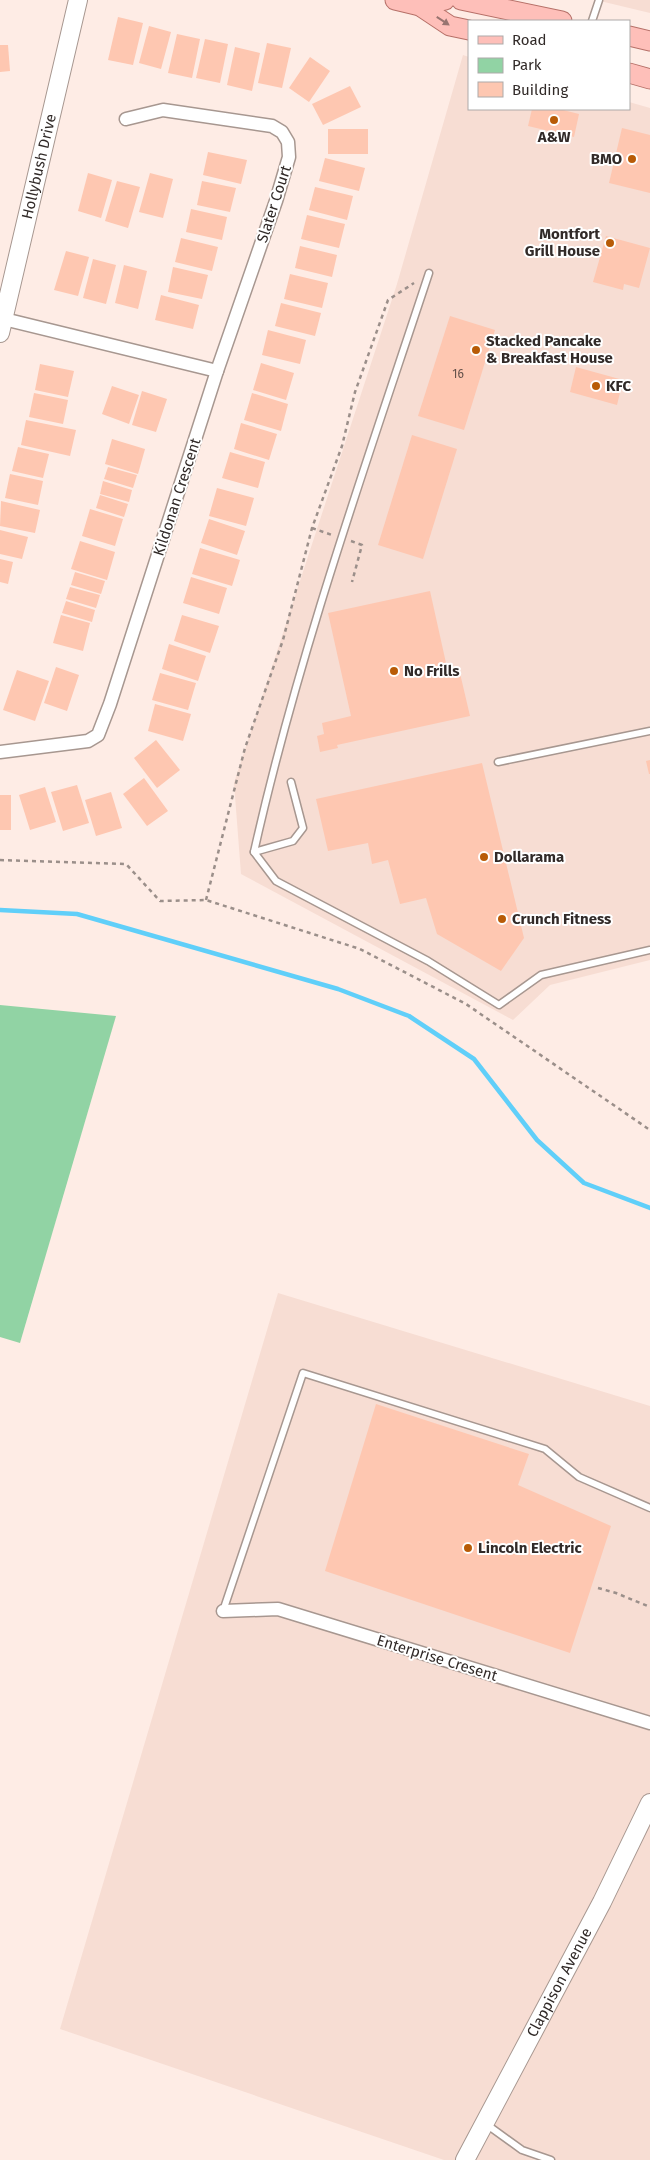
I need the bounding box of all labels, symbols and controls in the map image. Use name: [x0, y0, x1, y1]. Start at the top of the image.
one-way arrow: [437, 16, 450, 26]
legend: [468, 20, 630, 110]
text: Road: [512, 31, 547, 49]
text: Park: [512, 56, 542, 74]
text: Building: [512, 81, 568, 99]
street label: Hollybush Drive: [18, 112, 60, 221]
marker: A&W: [548, 114, 560, 126]
place label: A&W: [537, 128, 571, 146]
place label: BMO: [591, 150, 622, 168]
marker: BMO: [626, 153, 638, 165]
street label: Slater Court: [253, 162, 295, 245]
place label: Montfort Grill House: [525, 225, 600, 260]
marker: Montfort Grill House: [604, 237, 616, 249]
place label: Stacked Pancake & Breakfast House: [486, 332, 613, 367]
marker: Stacked Pancake & Breakfast House: [470, 344, 482, 356]
house number: 16: [452, 367, 464, 381]
place label: KFC: [606, 377, 632, 395]
marker: KFC: [590, 380, 602, 392]
street label: Kildonan Crescent: [149, 435, 205, 558]
place label: No Frills: [404, 662, 459, 680]
marker: No Frills: [388, 665, 400, 677]
place label: Dollarama: [494, 848, 564, 866]
marker: Dollarama: [478, 851, 490, 863]
place label: Crunch Fitness: [512, 910, 611, 928]
marker: Crunch Fitness: [496, 913, 508, 925]
place label: Lincoln Electric: [478, 1539, 583, 1557]
marker: Lincoln Electric: [462, 1542, 474, 1554]
street label: Enterprise Cresent: [375, 1631, 500, 1685]
street label: Clappison Avenue: [523, 1925, 596, 2040]

